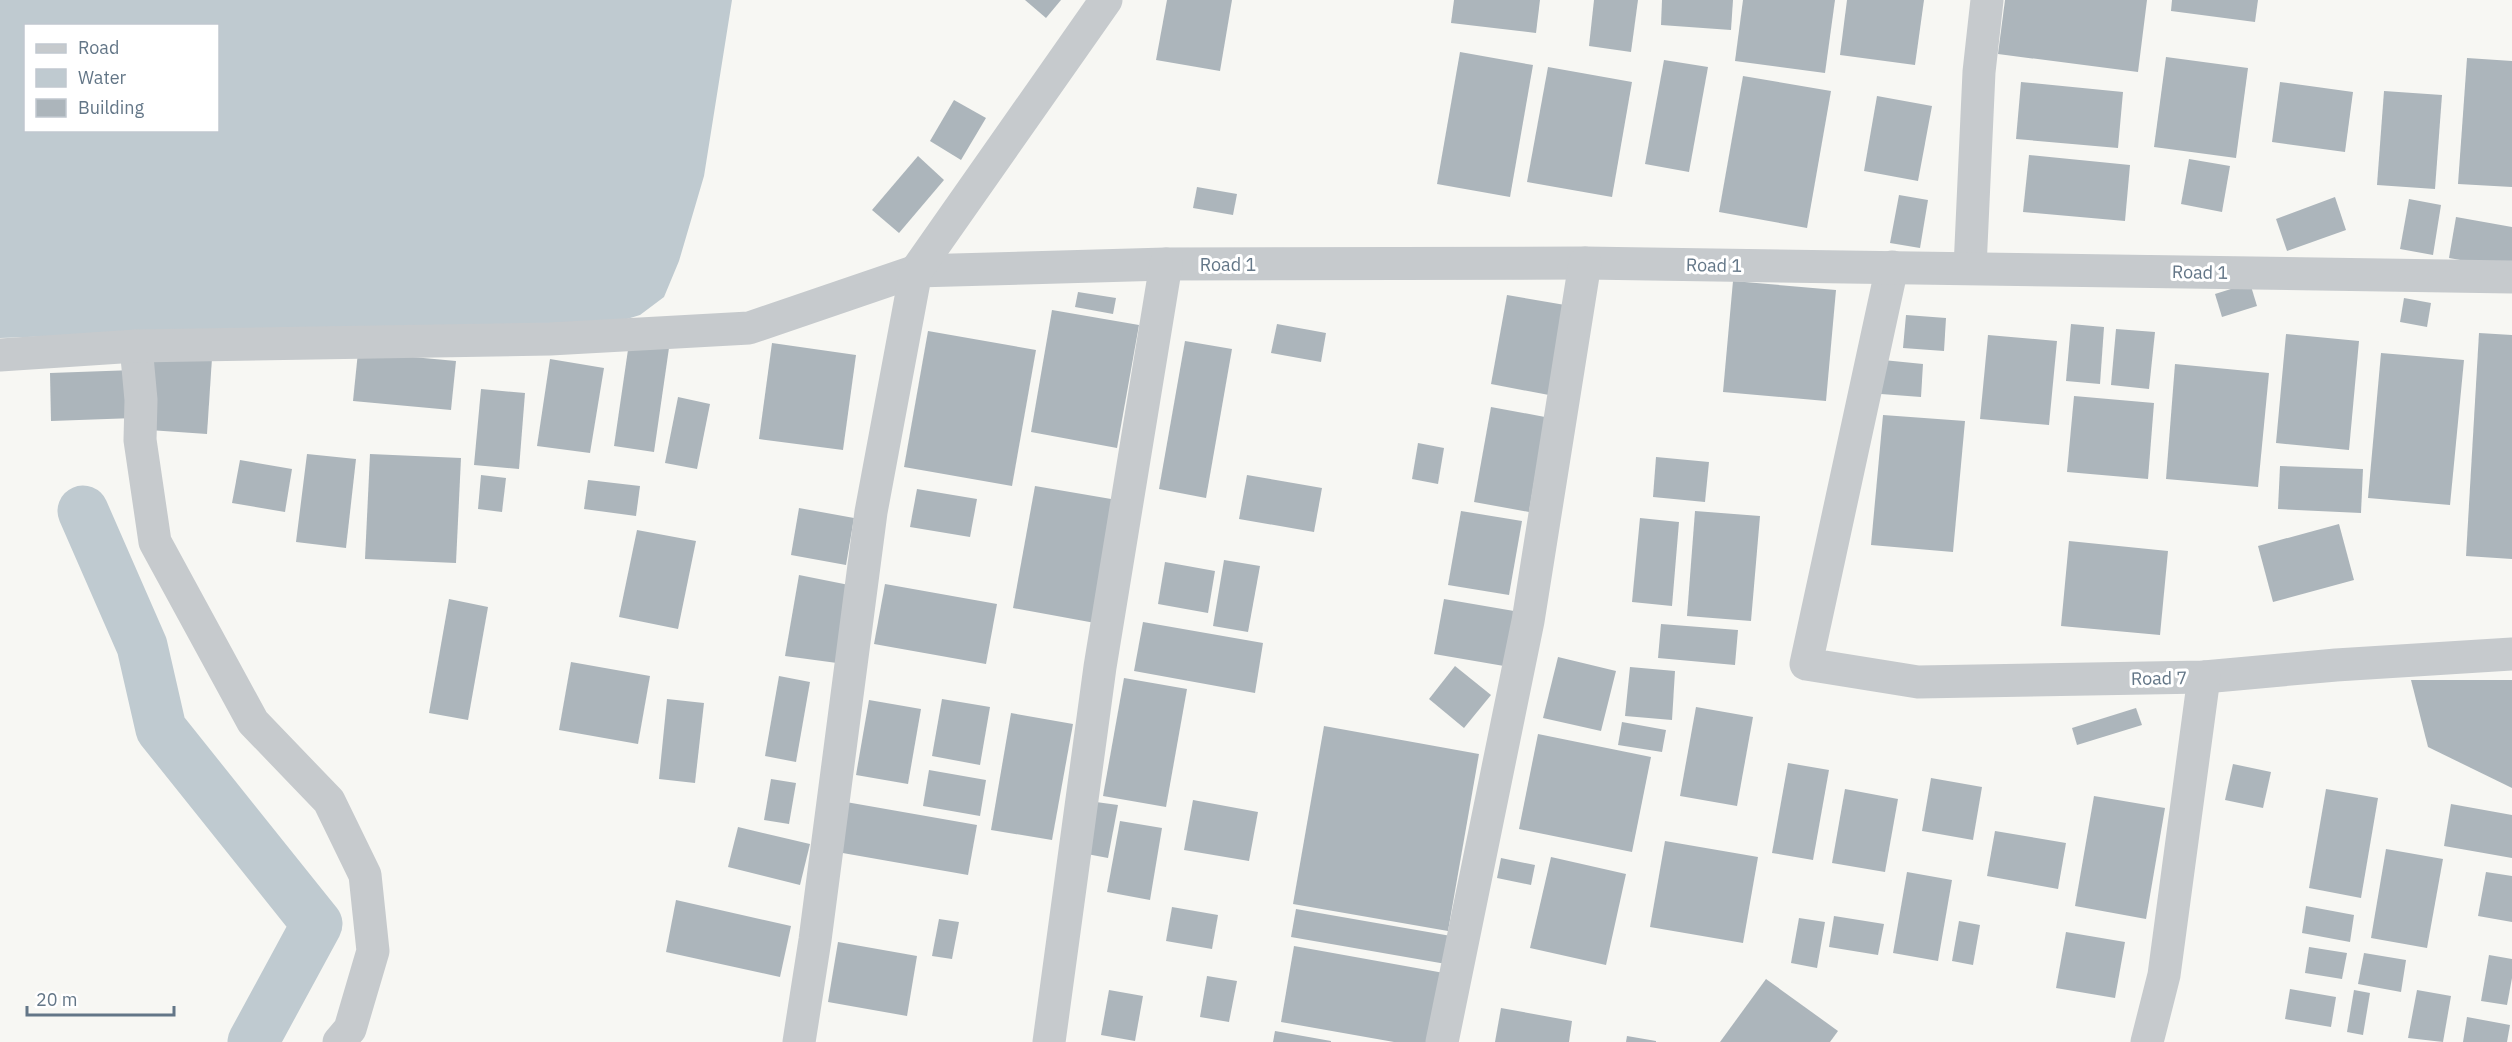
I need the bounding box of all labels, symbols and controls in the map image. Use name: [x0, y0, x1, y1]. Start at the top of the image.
legend: [24, 24, 219, 132]
text: Road: [78, 36, 119, 59]
text: Water: [78, 66, 127, 89]
text: Building: [78, 96, 145, 119]
street label: Road 1: [1200, 253, 1256, 276]
street label: Road 1: [1686, 253, 1742, 277]
street label: Road 1: [2172, 260, 2228, 284]
street label: Road 7: [2131, 666, 2187, 690]
scale bar: [27, 979, 174, 1017]
text: 20 m: [36, 988, 78, 1011]

